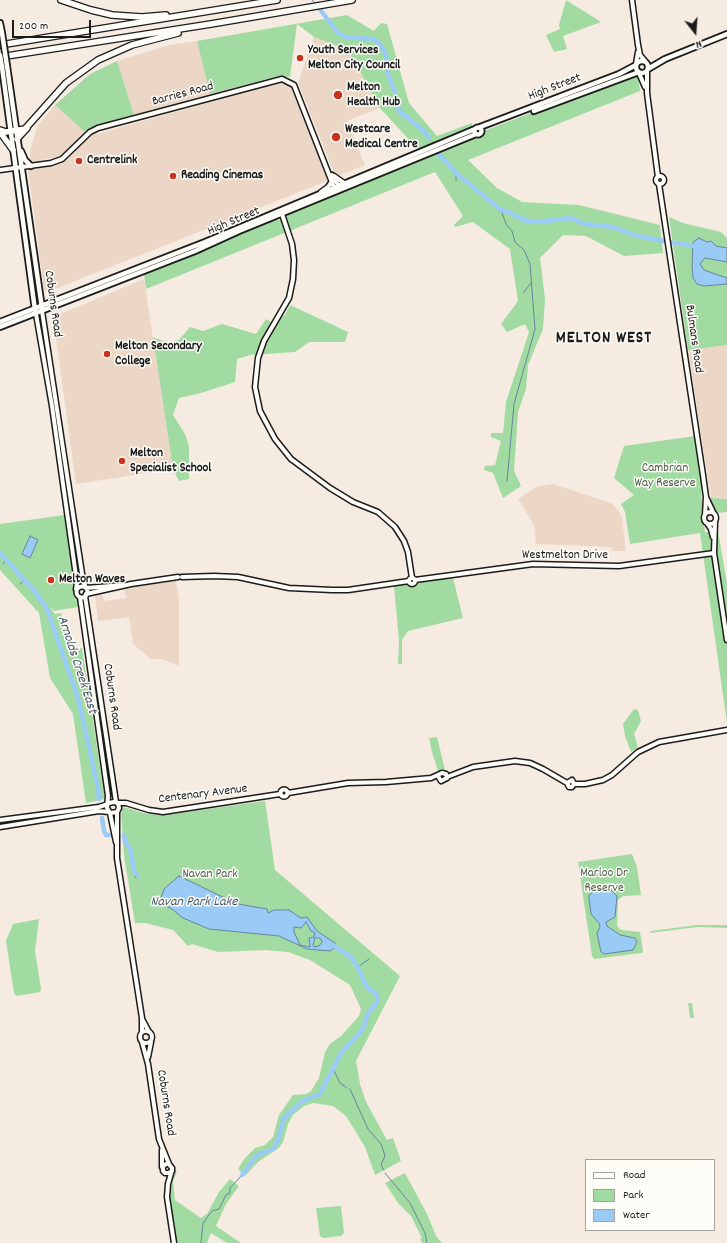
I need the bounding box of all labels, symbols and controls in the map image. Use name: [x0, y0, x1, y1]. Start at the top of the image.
scale bar: [14, 12, 93, 38]
north arrow: [675, 12, 715, 52]
text: 200 m: [19, 18, 48, 35]
text: N: [694, 35, 703, 52]
place label: Youth Services Melton City Council: [308, 43, 400, 74]
marker: Youth Services Melton City Council: [295, 53, 305, 63]
street label: High Street: [526, 71, 584, 105]
street label: Barries Road: [151, 79, 215, 111]
place label: Melton Health Hub: [347, 80, 400, 111]
marker: Melton Health Hub: [332, 89, 344, 101]
place label: Westcare Medical Centre: [345, 122, 418, 153]
marker: Westcare Medical Centre: [330, 131, 342, 143]
place label: Centrelink: [87, 153, 137, 169]
marker: Centrelink: [74, 156, 84, 166]
place label: Reading Cinemas: [181, 168, 263, 184]
marker: Reading Cinemas: [168, 171, 178, 181]
street label: High Street: [206, 204, 262, 240]
street label: Coburns Road: [40, 270, 64, 338]
street label: Bulmans Road: [680, 304, 706, 374]
district label: MELTON WEST: [556, 330, 652, 350]
place label: Melton Secondary College: [115, 339, 202, 370]
marker: Melton Secondary College: [102, 349, 112, 359]
place label: Melton Specialist School: [130, 446, 211, 477]
marker: Melton Specialist School: [117, 456, 127, 466]
park label: Cambrian Way Reserve: [634, 461, 696, 492]
street label: Westmelton Drive: [522, 548, 608, 564]
place label: Melton Waves: [59, 572, 125, 588]
marker: Melton Waves: [46, 575, 56, 585]
water label: Arnolds Creek East: [52, 614, 100, 716]
street label: Coburns Road: [99, 663, 123, 731]
street label: Centenary Avenue: [158, 782, 248, 808]
park label: Marloo Dr Reserve: [580, 866, 628, 897]
park label: Navan Park: [182, 867, 238, 883]
water label: Navan Park Lake: [151, 895, 237, 911]
street label: Coburns Road: [152, 1069, 178, 1137]
legend: [585, 1159, 715, 1231]
text: Road: [623, 1167, 645, 1184]
text: Park: [623, 1187, 643, 1204]
text: Water: [623, 1207, 650, 1224]

